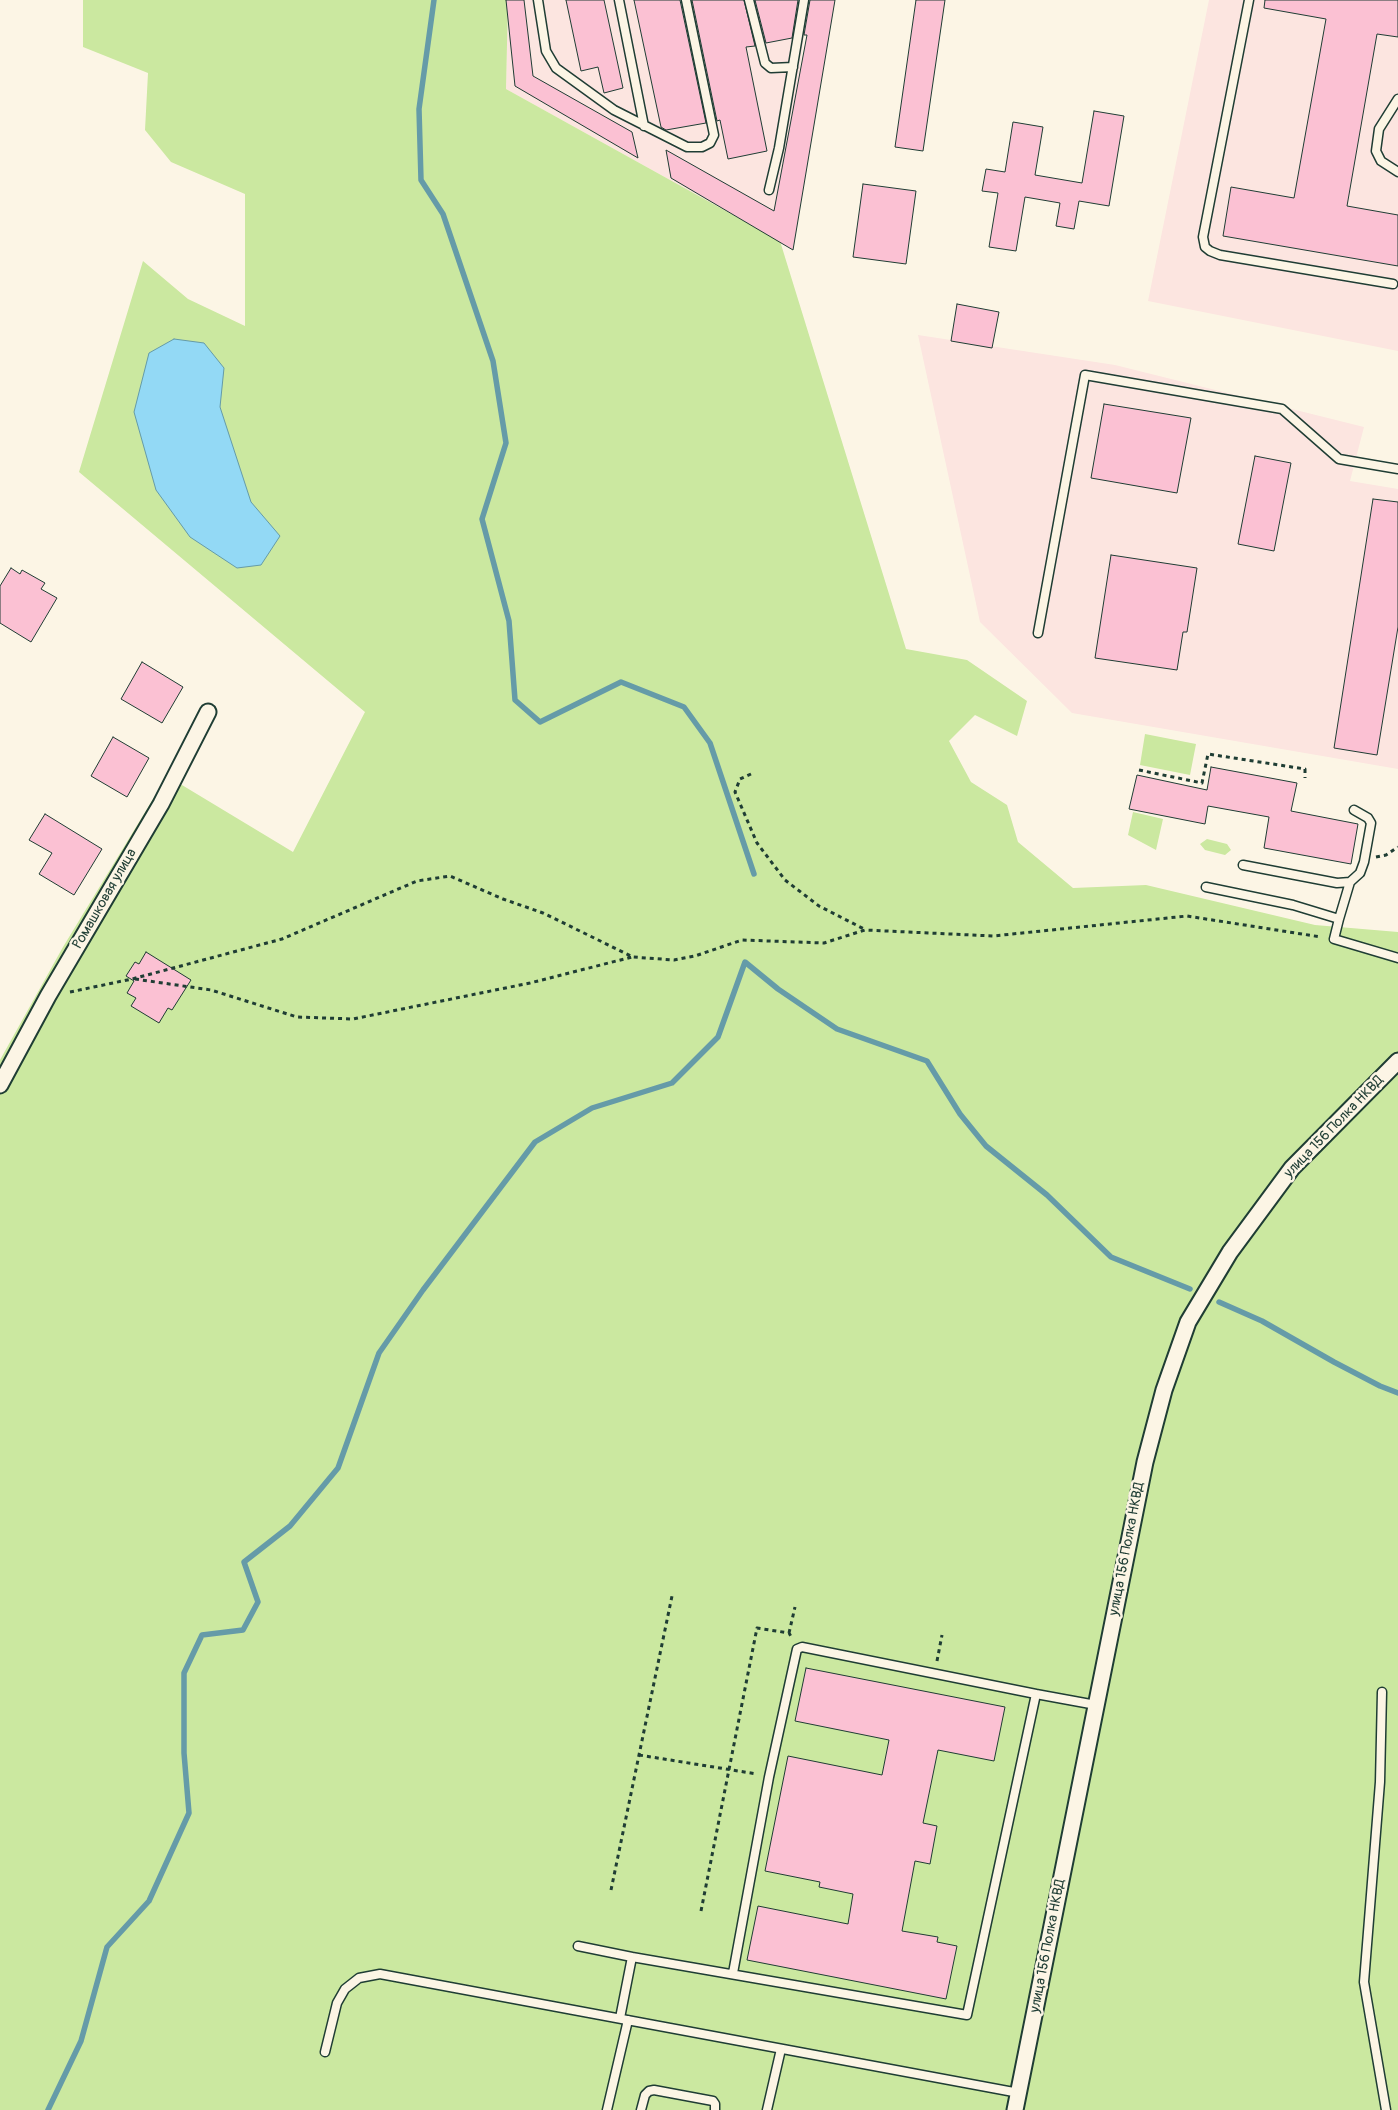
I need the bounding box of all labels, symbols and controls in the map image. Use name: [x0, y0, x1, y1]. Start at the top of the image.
street label: Ромашковая улица: [70, 846, 140, 952]
street label: улица 156 Полка НКВД: [1281, 1072, 1387, 1182]
street label: улица 156 Полка НКВД: [1106, 1481, 1148, 1617]
street label: улица 156 Полка НКВД: [1027, 1878, 1069, 2014]

